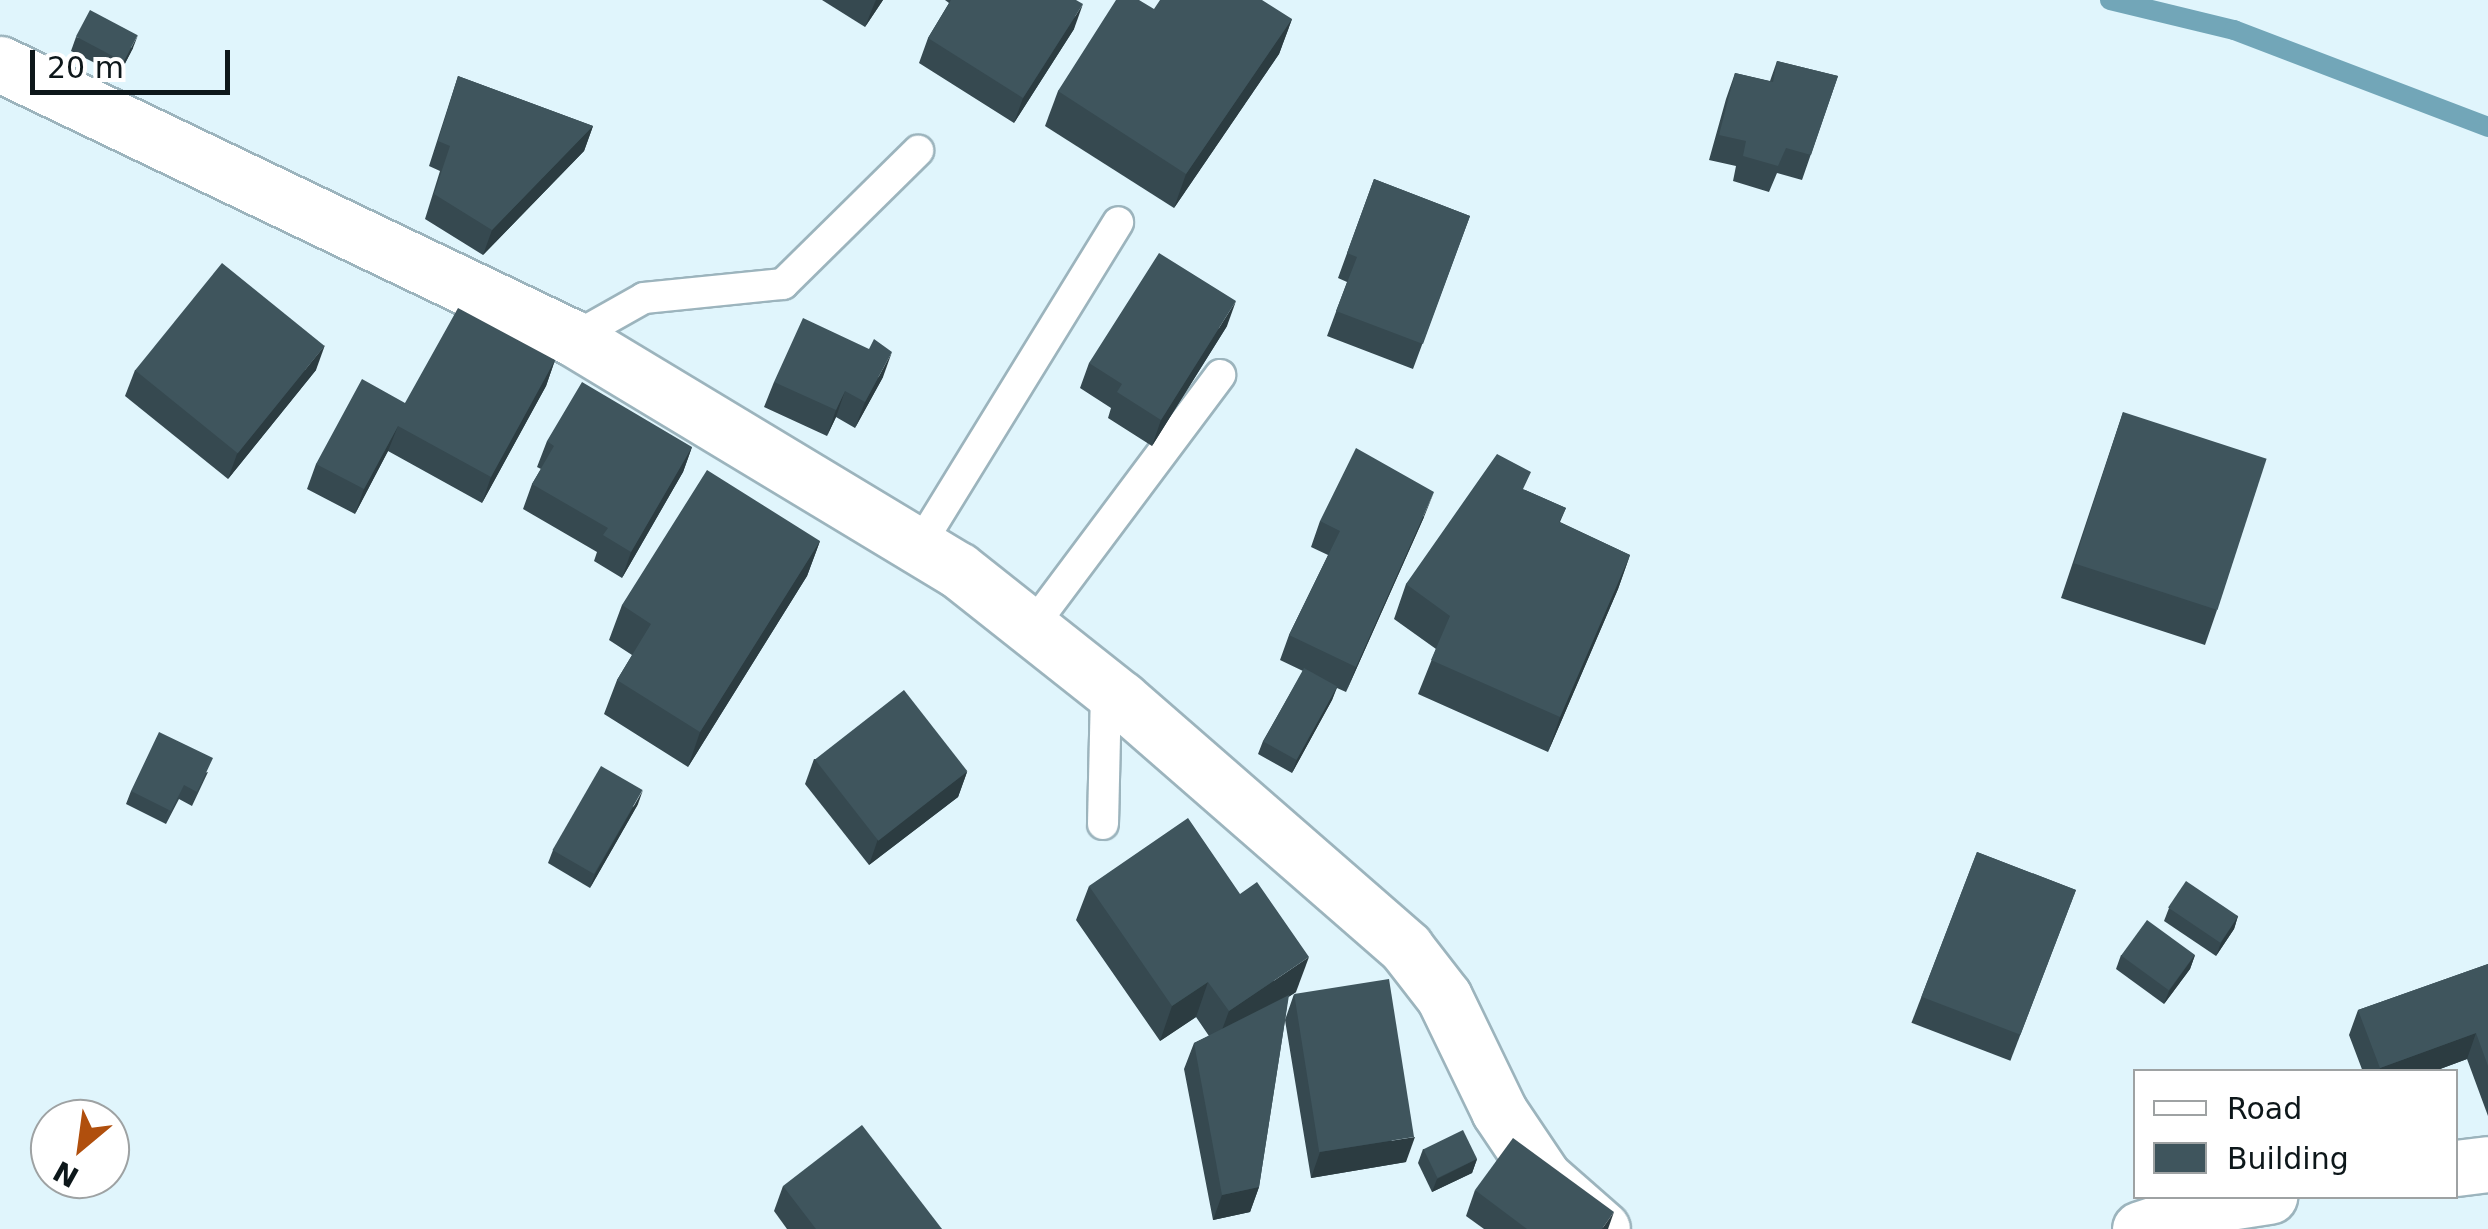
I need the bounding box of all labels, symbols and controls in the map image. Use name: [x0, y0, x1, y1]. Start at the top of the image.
scale bar: [35, 30, 235, 92]
text: 20 m: [47, 50, 124, 85]
legend: [2133, 1069, 2458, 1199]
text: Road: [2227, 1091, 2302, 1126]
north arrow: [30, 1099, 130, 1199]
text: Building: [2227, 1141, 2349, 1176]
text: N: [48, 1154, 84, 1194]

